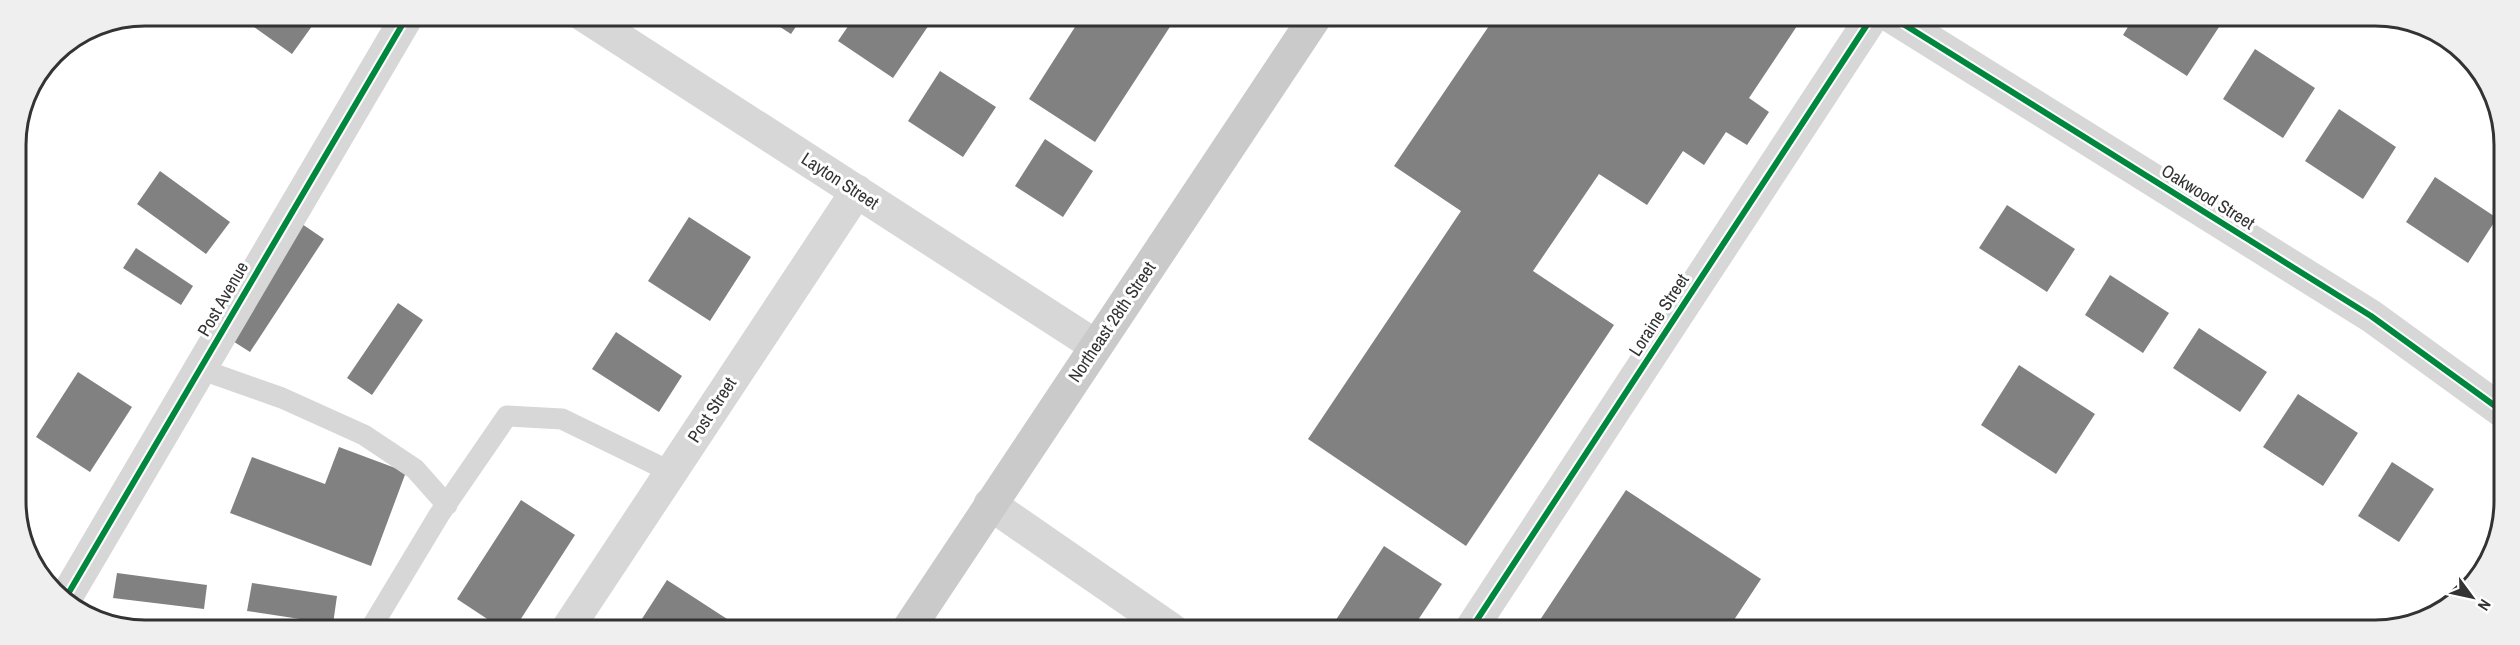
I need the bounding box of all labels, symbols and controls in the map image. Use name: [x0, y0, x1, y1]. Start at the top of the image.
street label: Layton Street: [797, 146, 884, 215]
street label: Oakwood Street: [2157, 158, 2260, 235]
street label: Post Avenue: [191, 257, 254, 341]
street label: Northeast 28th Street: [1062, 257, 1161, 387]
street label: Loraine Street: [1623, 269, 1695, 361]
street label: Post Street: [681, 372, 742, 447]
north arrow: [2442, 567, 2502, 627]
text: N: [2473, 595, 2496, 615]

